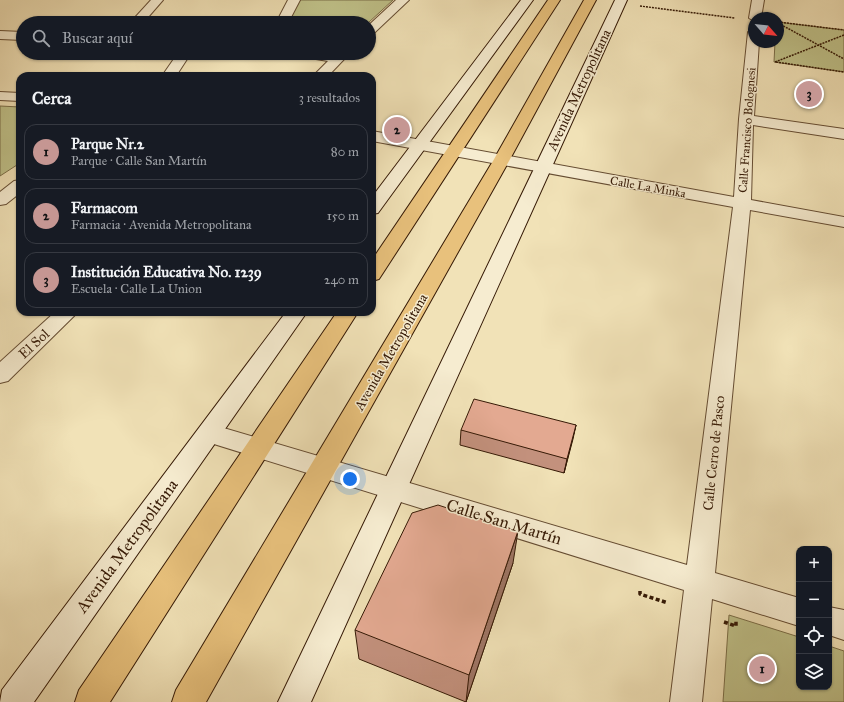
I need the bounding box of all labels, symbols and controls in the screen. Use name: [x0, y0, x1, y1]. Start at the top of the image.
north arrow: [748, 12, 784, 48]
search box: [16, 16, 376, 60]
icon: search: [30, 27, 52, 49]
street label: Avenida Metropolitana: [543, 27, 615, 154]
text: Buscar aquí: [62, 29, 133, 47]
street label: Calle Francisco Bolognesi: [736, 66, 759, 193]
pin: 3: [796, 79, 822, 109]
text: Cerca: [32, 88, 71, 109]
text: 3 resultados: [299, 90, 360, 106]
pin: 2: [384, 115, 410, 145]
text: Parque Nr.2: [71, 135, 144, 153]
text: 1: [43, 144, 49, 160]
text: 80 m: [331, 144, 359, 160]
text: Parque · Calle San Martín: [71, 153, 207, 169]
street label: Calle La Minka: [609, 173, 688, 201]
text: Farmacom: [71, 199, 138, 217]
text: 2: [43, 208, 49, 224]
text: 150 m: [327, 208, 359, 224]
text: Farmacia · Avenida Metropolitana: [71, 217, 252, 233]
text: Institución Educativa No. 1239: [71, 263, 262, 281]
text: 3: [43, 272, 49, 288]
text: 240 m: [324, 272, 359, 288]
text: Escuela · Calle La Union: [71, 281, 202, 297]
street label: Avenida Metropolitana: [350, 291, 431, 414]
street label: El Sol: [15, 325, 53, 362]
street label: Calle Cerro de Pasco: [700, 395, 728, 511]
your location: [340, 469, 360, 489]
street label: Avenida Metropolitana: [71, 474, 183, 618]
street label: Calle San Martín: [444, 494, 564, 550]
map controls: [796, 546, 832, 690]
button: +: [796, 546, 832, 582]
button: −: [796, 582, 832, 618]
button: locate: [796, 618, 832, 654]
pin: 1: [749, 654, 775, 684]
button: layers: [796, 654, 832, 690]

